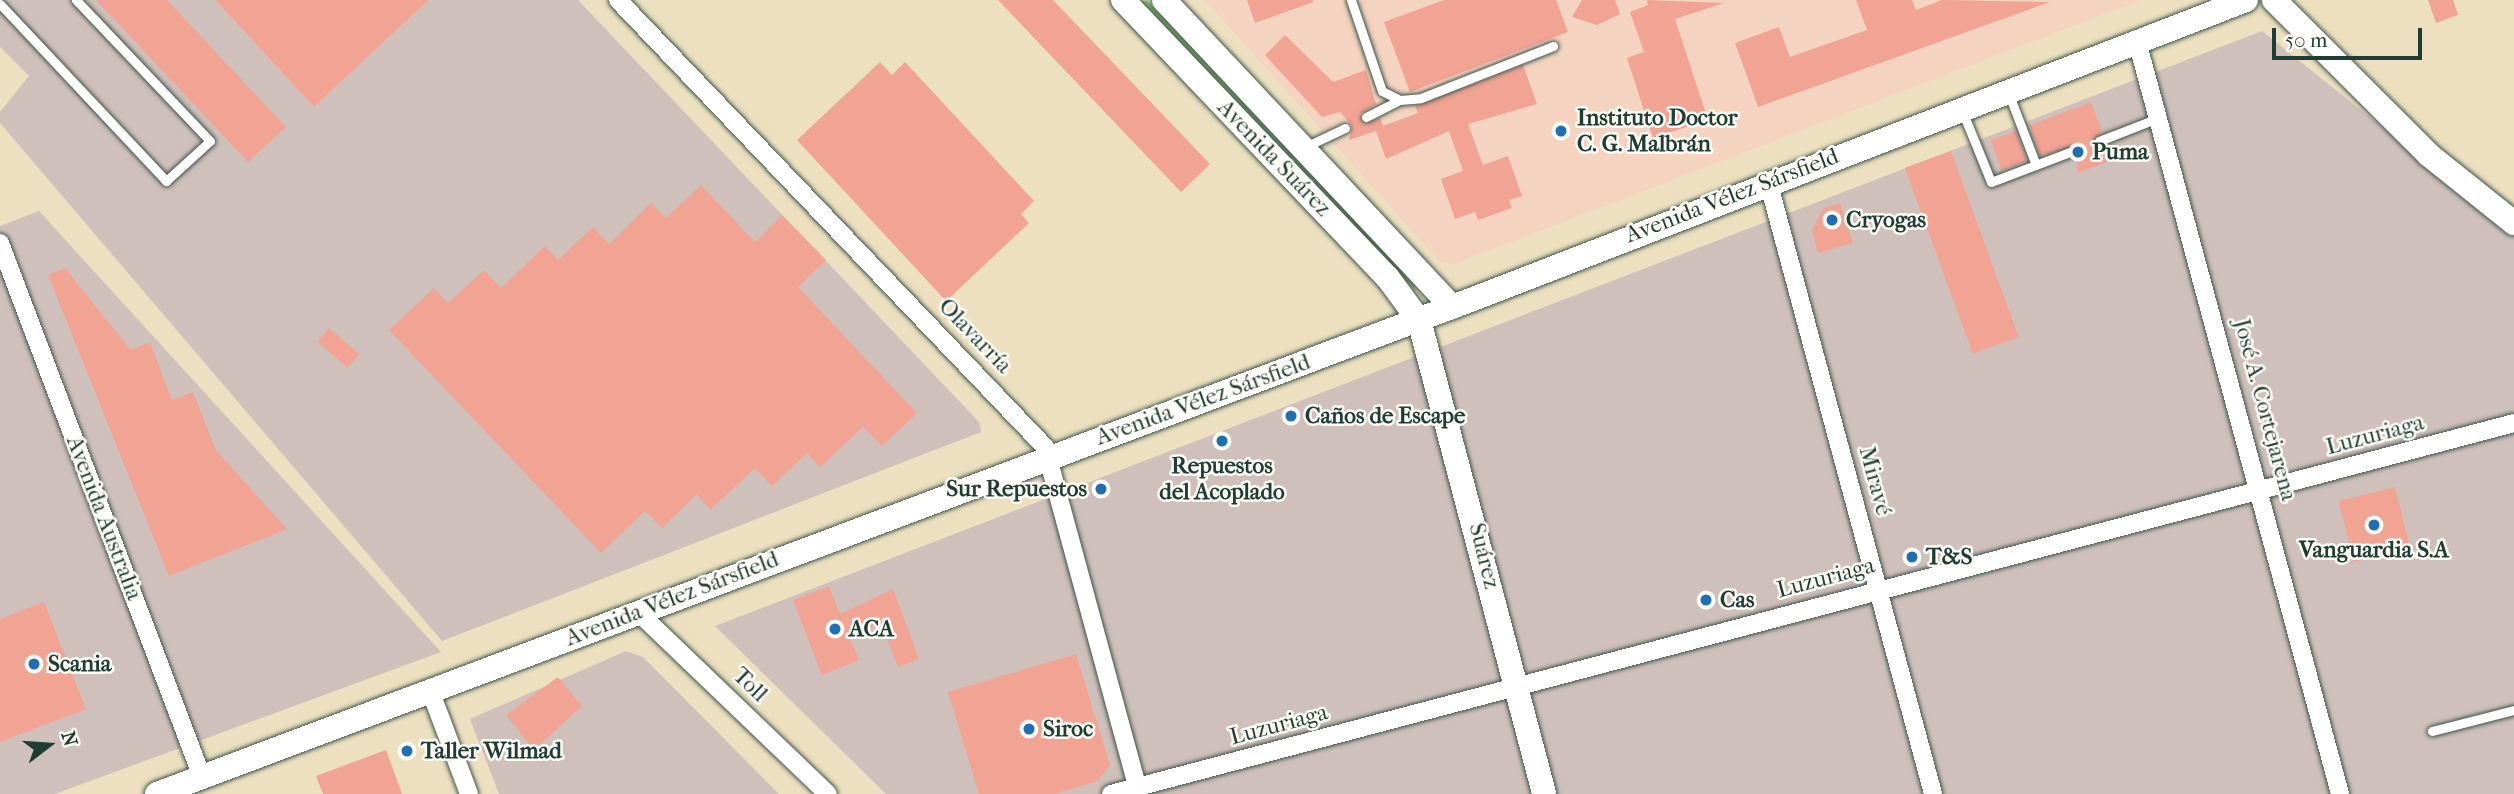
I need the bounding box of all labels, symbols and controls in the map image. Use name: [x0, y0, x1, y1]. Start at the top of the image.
scale bar: [2276, 14, 2426, 58]
text: 50 m: [2285, 28, 2328, 52]
street label: Avenida Suárez: [1211, 94, 1337, 222]
place label: Instituto Doctor C. G. Malbrán: [1577, 104, 1737, 158]
marker: Instituto Doctor C. G. Malbrán: [1551, 121, 1571, 141]
place label: Puma: [2092, 138, 2149, 166]
street label: Avenida Vélez Sársfield: [1621, 143, 1843, 249]
marker: Puma: [2070, 144, 2086, 160]
place label: Cryogas: [1846, 206, 1926, 234]
marker: Cryogas: [1824, 212, 1840, 228]
street label: Olavarría: [933, 293, 1017, 379]
street label: José A. Cortejarena: [2227, 316, 2303, 504]
street label: Avenida Vélez Sársfield: [1092, 348, 1314, 452]
place label: Caños de Escape: [1305, 402, 1465, 430]
marker: Caños de Escape: [1283, 408, 1299, 424]
street label: Luzuriaga: [2323, 409, 2427, 461]
street label: Avenida Australia: [60, 432, 148, 604]
marker: Repuestos del Acoplado: [1214, 433, 1230, 449]
street label: Miravé: [1853, 443, 1897, 519]
place label: Repuestos del Acoplado: [1159, 452, 1285, 506]
place label: Sur Repuestos: [946, 475, 1087, 503]
marker: Sur Repuestos: [1093, 481, 1109, 497]
marker: Vanguardia S.A: [2366, 517, 2382, 533]
street label: Suárez: [1463, 520, 1505, 592]
place label: Vanguardia S.A: [2299, 536, 2449, 564]
place label: T&S: [1926, 543, 1972, 571]
street label: Avenida Vélez Sársfield: [561, 546, 783, 652]
marker: T&S: [1904, 549, 1920, 565]
street label: Luzuriaga: [1774, 552, 1878, 604]
place label: Cas: [1720, 586, 1755, 614]
marker: Cas: [1698, 592, 1714, 608]
place label: ACA: [849, 615, 894, 643]
marker: ACA: [827, 621, 843, 637]
place label: Scania: [48, 650, 111, 678]
marker: Scania: [26, 656, 42, 672]
street label: Toll: [727, 662, 773, 708]
street label: Luzuriaga: [1227, 699, 1331, 751]
north arrow: [14, 710, 84, 780]
place label: Siroc: [1043, 715, 1093, 743]
marker: Siroc: [1021, 721, 1037, 737]
text: N: [56, 729, 82, 749]
place label: Taller Wilmad: [421, 737, 562, 765]
marker: Taller Wilmad: [399, 743, 415, 759]

